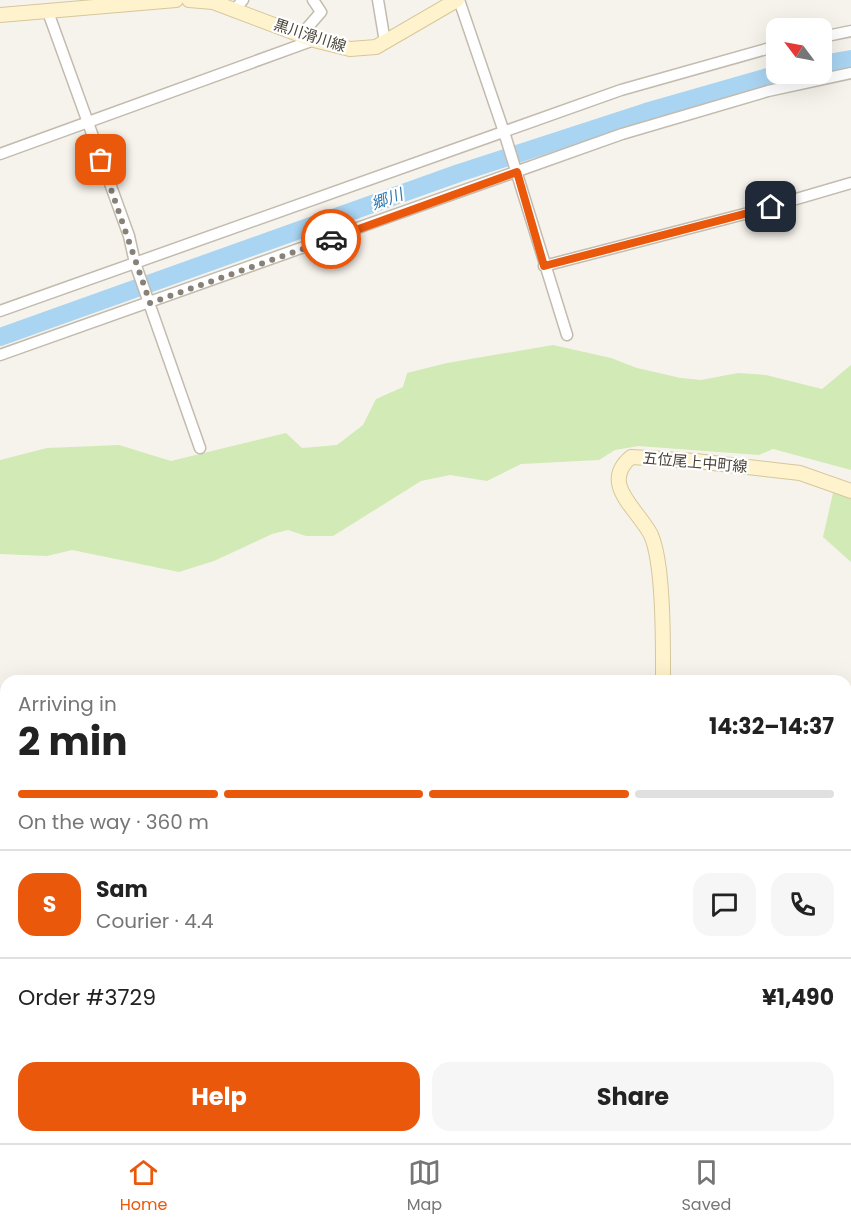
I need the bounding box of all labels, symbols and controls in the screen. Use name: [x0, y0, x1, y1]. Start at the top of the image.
street label: 黒川滑川線: [271, 13, 349, 57]
north arrow: [766, 18, 832, 84]
map controls: [766, 18, 832, 84]
pin: [75, 134, 126, 185]
icon: bag: [84, 143, 117, 176]
pin: [745, 181, 796, 232]
water label: 郷川: [368, 182, 408, 215]
icon: home: [754, 190, 787, 223]
courier: [301, 209, 361, 269]
icon: car: [315, 223, 348, 256]
street label: 五位尾上中町線: [642, 447, 748, 477]
text: Arriving in: [18, 690, 117, 718]
text: 14:32–14:37: [709, 711, 834, 742]
text: 2 min: [18, 714, 128, 769]
text: On the way · 360 m: [18, 808, 209, 836]
button: chat: [693, 873, 756, 936]
button: phone: [771, 873, 834, 936]
text: Sam: [96, 874, 148, 905]
text: S: [43, 889, 56, 920]
text: Courier · 4.4: [96, 907, 214, 935]
text: Order #3729: [18, 982, 156, 1013]
text: ¥1,490: [762, 982, 834, 1013]
button: Help: [18, 1062, 420, 1131]
button: Share: [432, 1062, 834, 1131]
tab: Home: [120, 1156, 167, 1217]
tab: Map: [407, 1156, 442, 1217]
tab: Saved: [681, 1156, 731, 1217]

